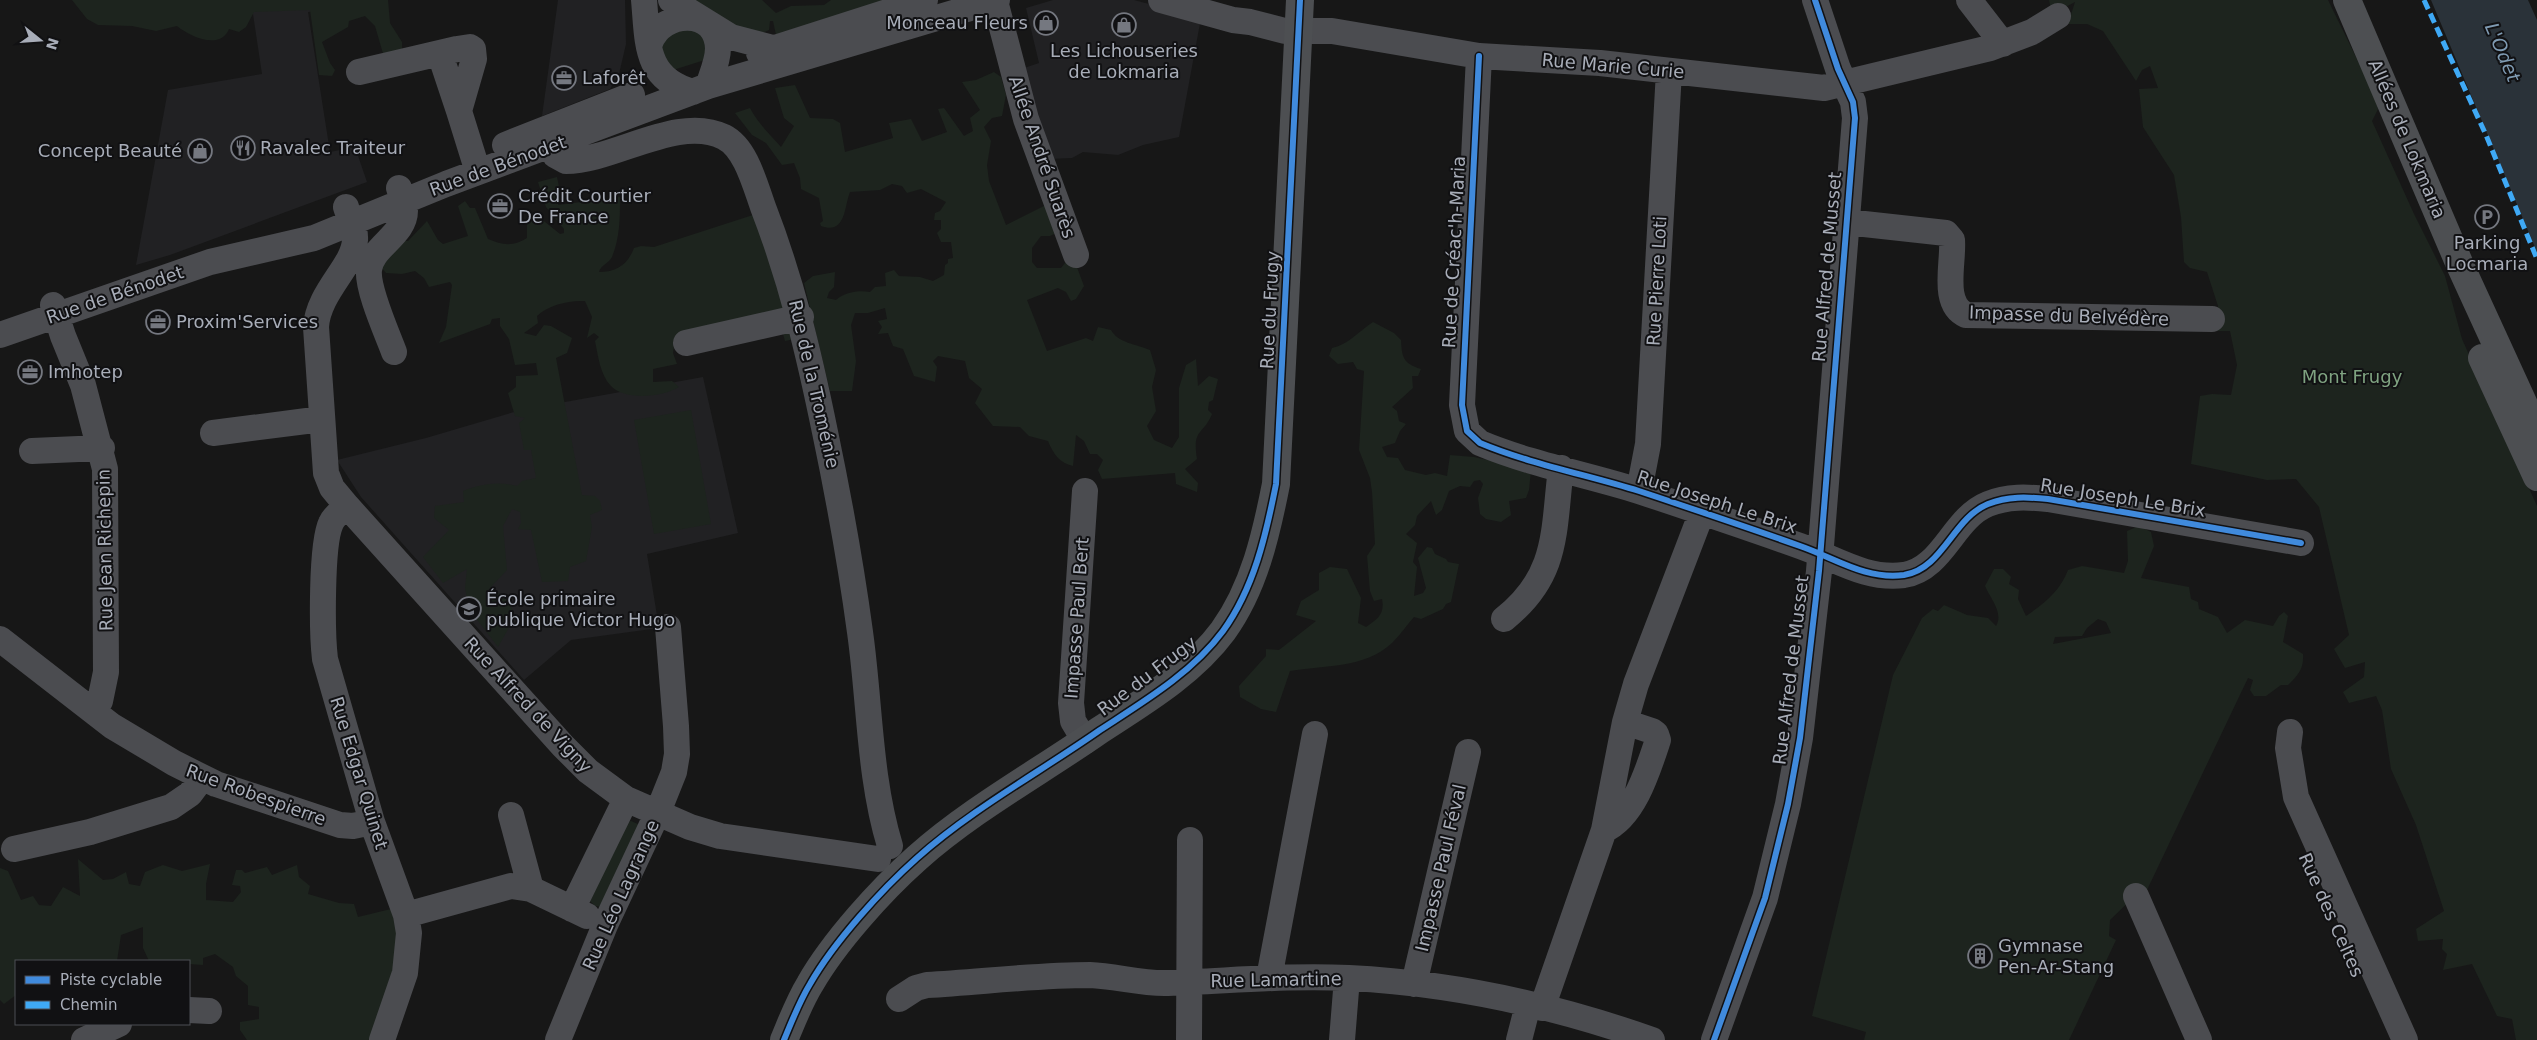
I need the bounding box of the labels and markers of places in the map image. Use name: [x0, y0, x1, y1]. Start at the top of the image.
shop icon: Monceau Fleurs: [1033, 10, 1059, 36]
place label: Monceau Fleurs: [886, 12, 1028, 33]
shop icon: Les Lichouseries de Lokmaria: [1111, 12, 1137, 38]
place label: Les Lichouseries de Lokmaria: [1050, 40, 1198, 82]
office icon: Laforêt: [551, 65, 577, 91]
place label: Laforêt: [582, 67, 646, 88]
restaurant icon: Ravalec Traiteur: [230, 135, 256, 161]
place label: Ravalec Traiteur: [260, 137, 406, 158]
shop icon: Concept Beauté: [187, 138, 213, 164]
place label: Concept Beauté: [38, 140, 182, 161]
place label: Crédit Courtier De France: [518, 185, 651, 227]
office icon: Crédit Courtier De France: [487, 193, 513, 219]
parking icon: Parking Locmaria: [2474, 204, 2500, 230]
place label: Parking Locmaria: [2446, 232, 2528, 274]
office icon: Proxim'Services: [145, 309, 171, 335]
place label: Proxim'Services: [176, 311, 318, 332]
office icon: Imhotep: [17, 359, 43, 385]
place label: Imhotep: [48, 361, 123, 382]
place label: École primaire publique Victor Hugo: [486, 588, 675, 630]
school or university icon: École primaire publique Victor Hugo: [456, 596, 482, 622]
place label: Gymnase Pen-Ar-Stang: [1998, 935, 2114, 977]
building icon: Gymnase Pen-Ar-Stang: [1967, 943, 1993, 969]

